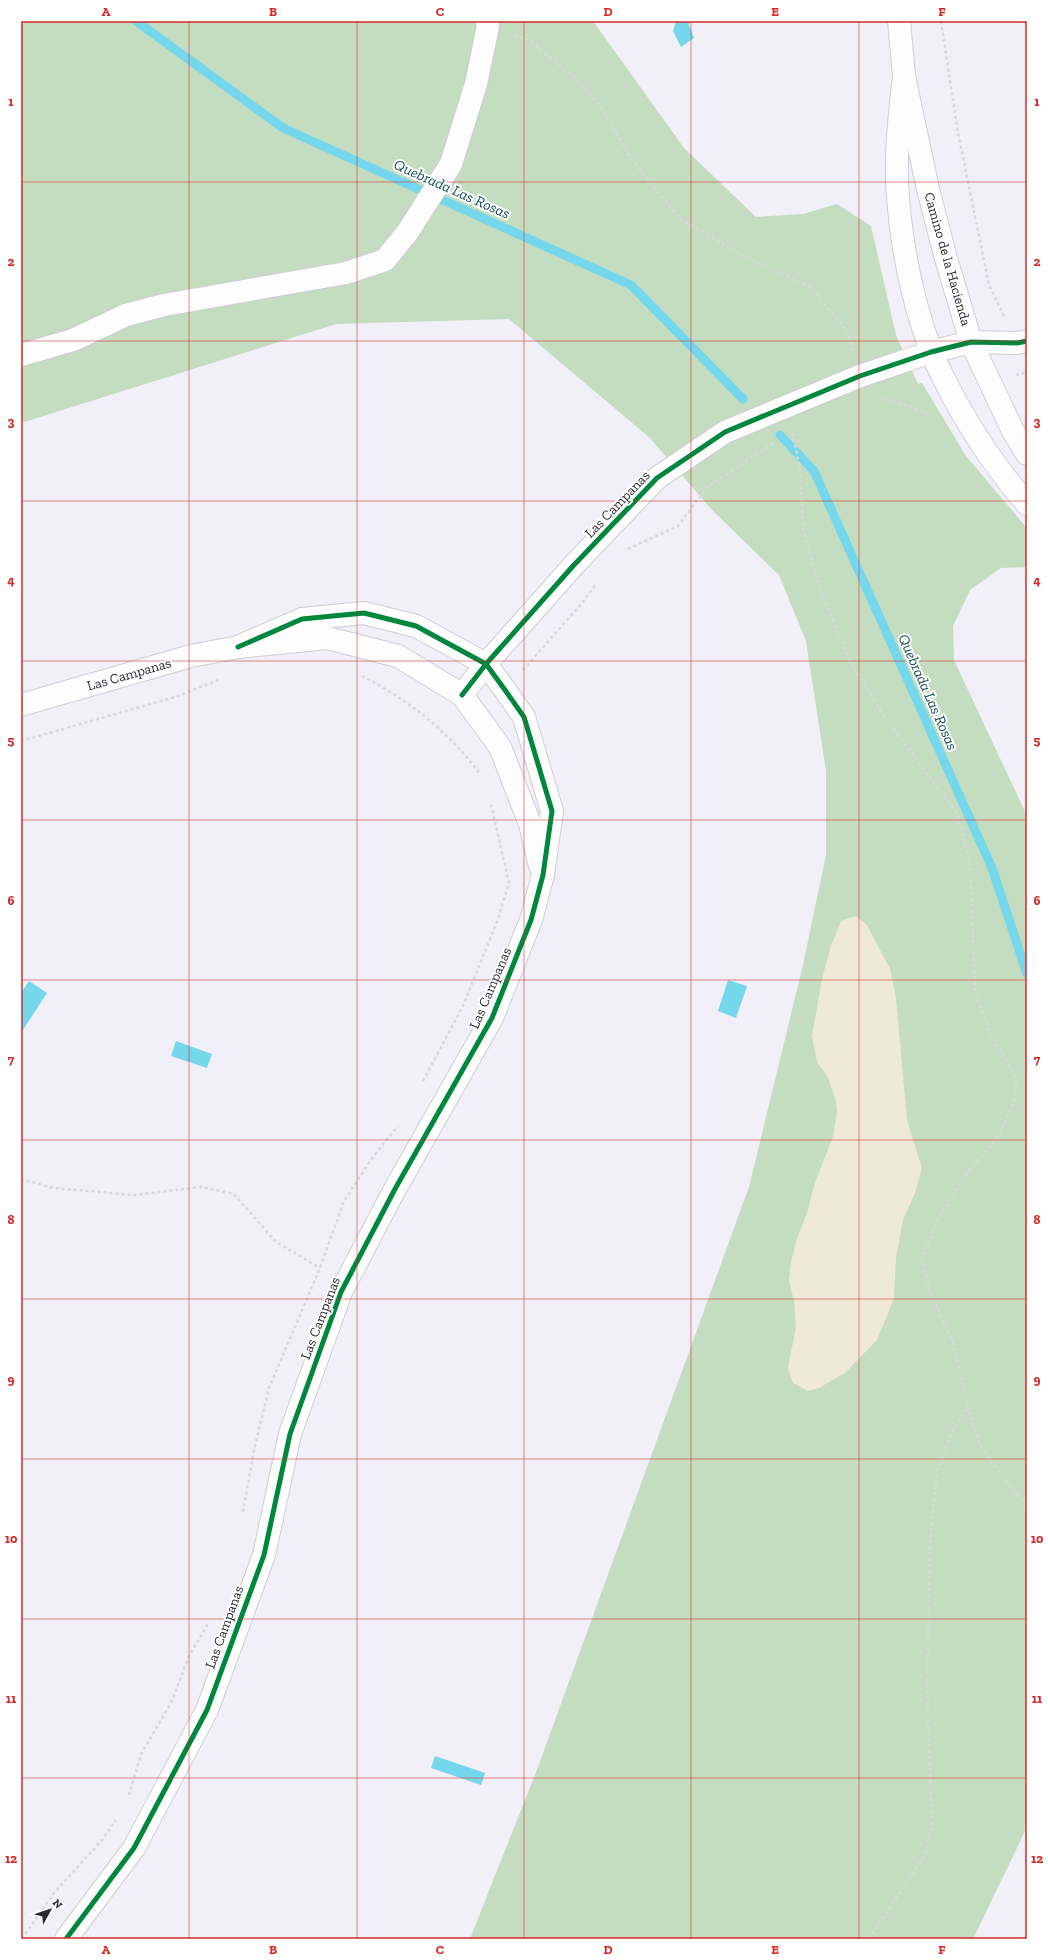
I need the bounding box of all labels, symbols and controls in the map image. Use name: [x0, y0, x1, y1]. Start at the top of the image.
text: A: [102, 4, 111, 19]
text: B: [269, 4, 277, 19]
text: C: [436, 4, 444, 19]
text: D: [603, 4, 613, 19]
text: E: [771, 4, 779, 19]
text: F: [938, 4, 946, 19]
text: 1: [8, 94, 14, 109]
text: 1: [1034, 94, 1040, 109]
water label: Quebrada Las Rosas: [391, 155, 513, 223]
street label: Camino de la Hacienda: [920, 190, 975, 328]
text: 2: [8, 254, 15, 269]
text: 2: [1034, 254, 1041, 269]
text: 3: [8, 414, 15, 429]
text: 3: [1034, 414, 1041, 429]
street label: Las Campanas: [581, 467, 654, 542]
text: 4: [7, 573, 15, 588]
text: 4: [1033, 573, 1041, 588]
water label: Quebrada Las Rosas: [894, 631, 962, 753]
street label: Las Campanas: [85, 654, 173, 695]
text: 5: [8, 733, 15, 748]
text: 5: [1034, 733, 1041, 748]
text: 6: [8, 893, 15, 908]
text: 6: [1034, 893, 1041, 908]
street label: Las Campanas: [466, 945, 515, 1032]
text: 7: [8, 1052, 15, 1067]
text: 7: [1034, 1052, 1041, 1067]
text: 8: [7, 1212, 15, 1227]
text: 8: [1033, 1212, 1041, 1227]
street label: Las Campanas: [297, 1275, 344, 1362]
text: 9: [8, 1372, 15, 1387]
text: 9: [1034, 1372, 1041, 1387]
text: 10: [5, 1531, 18, 1546]
text: 10: [1031, 1531, 1044, 1546]
street label: Las Campanas: [202, 1583, 247, 1671]
text: 11: [6, 1691, 17, 1706]
text: 11: [1032, 1691, 1043, 1706]
text: 12: [5, 1851, 17, 1866]
text: 12: [1031, 1851, 1043, 1866]
north arrow: [30, 1890, 70, 1930]
text: N: [50, 1897, 65, 1912]
text: A: [102, 1942, 111, 1957]
text: B: [269, 1942, 277, 1957]
text: C: [436, 1942, 444, 1957]
text: D: [603, 1942, 613, 1957]
text: E: [771, 1942, 779, 1957]
text: F: [938, 1942, 946, 1957]

